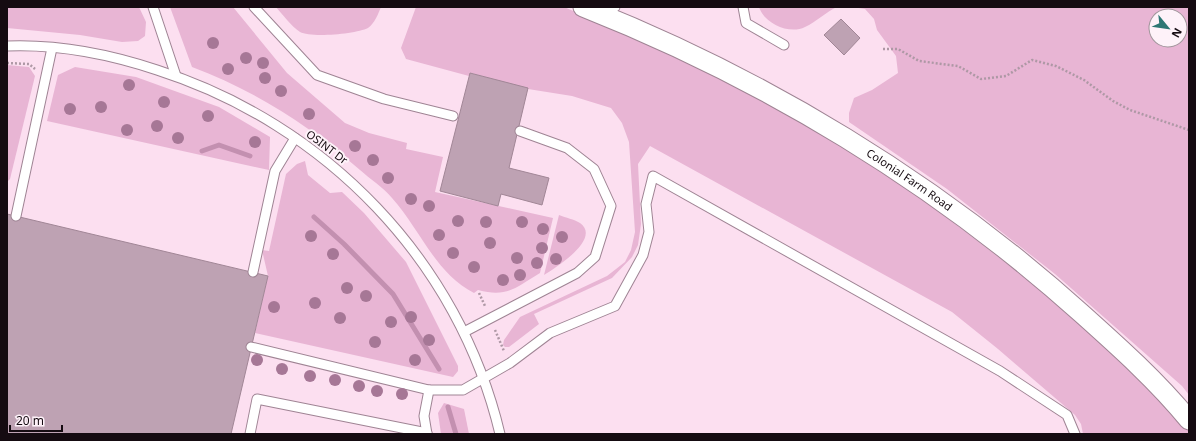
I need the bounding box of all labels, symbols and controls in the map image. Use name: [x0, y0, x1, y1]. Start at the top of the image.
north arrow: [1148, 8, 1188, 48]
text: N: [1168, 26, 1186, 41]
street label: OSINT Dr: [304, 126, 351, 167]
street label: Colonial Farm Road: [864, 145, 956, 214]
scale bar: [10, 407, 62, 433]
text: 20 m: [16, 412, 44, 429]

